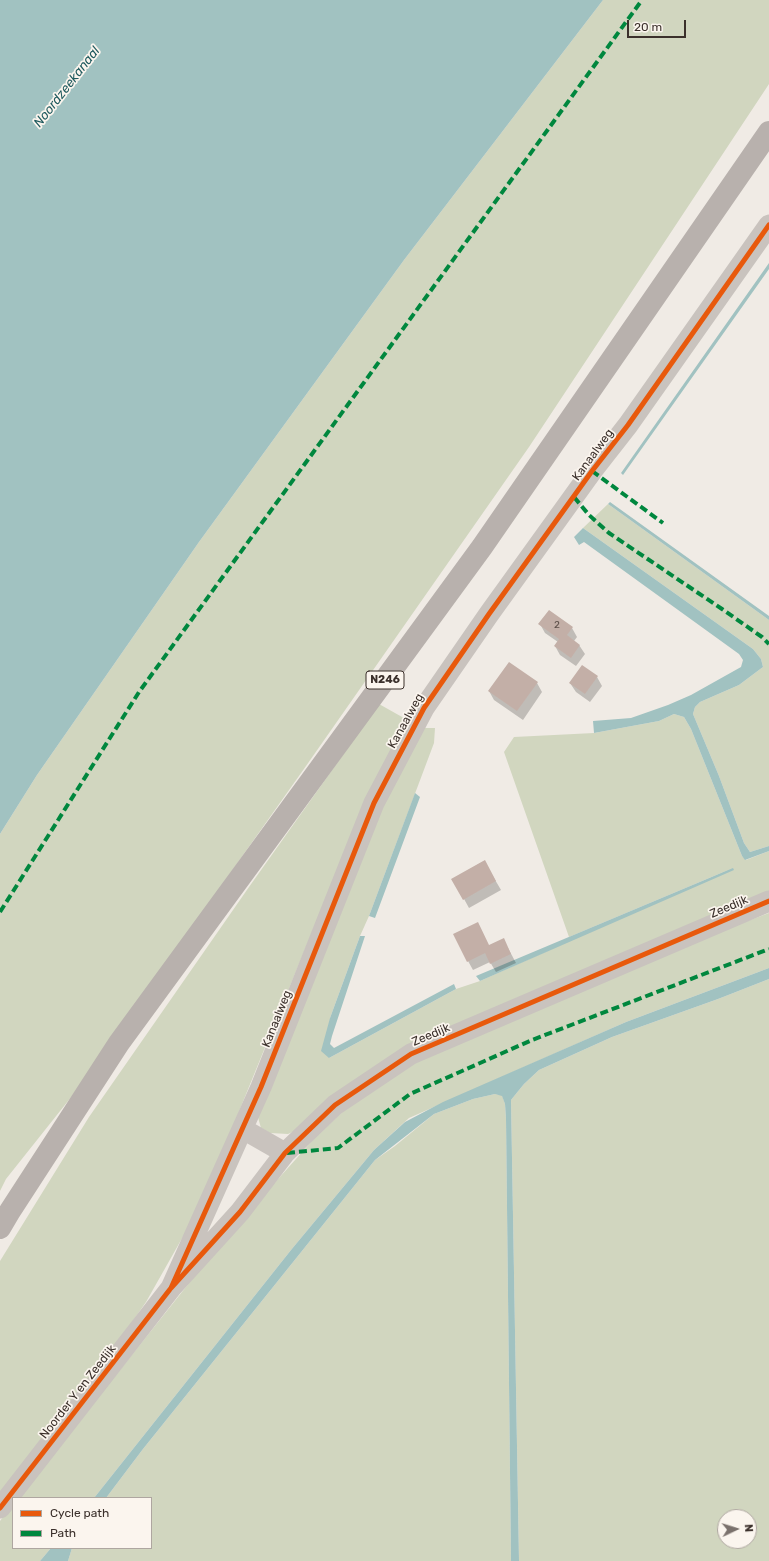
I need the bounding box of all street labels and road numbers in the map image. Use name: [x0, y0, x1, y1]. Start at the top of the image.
street label: Kanaalweg: [569, 426, 617, 484]
road number: N246: [366, 671, 404, 689]
street label: Kanaalweg: [385, 691, 427, 751]
street label: Zeedijk: [708, 893, 750, 921]
street label: Kanaalweg: [259, 988, 295, 1050]
street label: Zeedijk: [410, 1021, 452, 1049]
street label: Noorder Y en Zeedijk: [37, 1342, 119, 1442]

